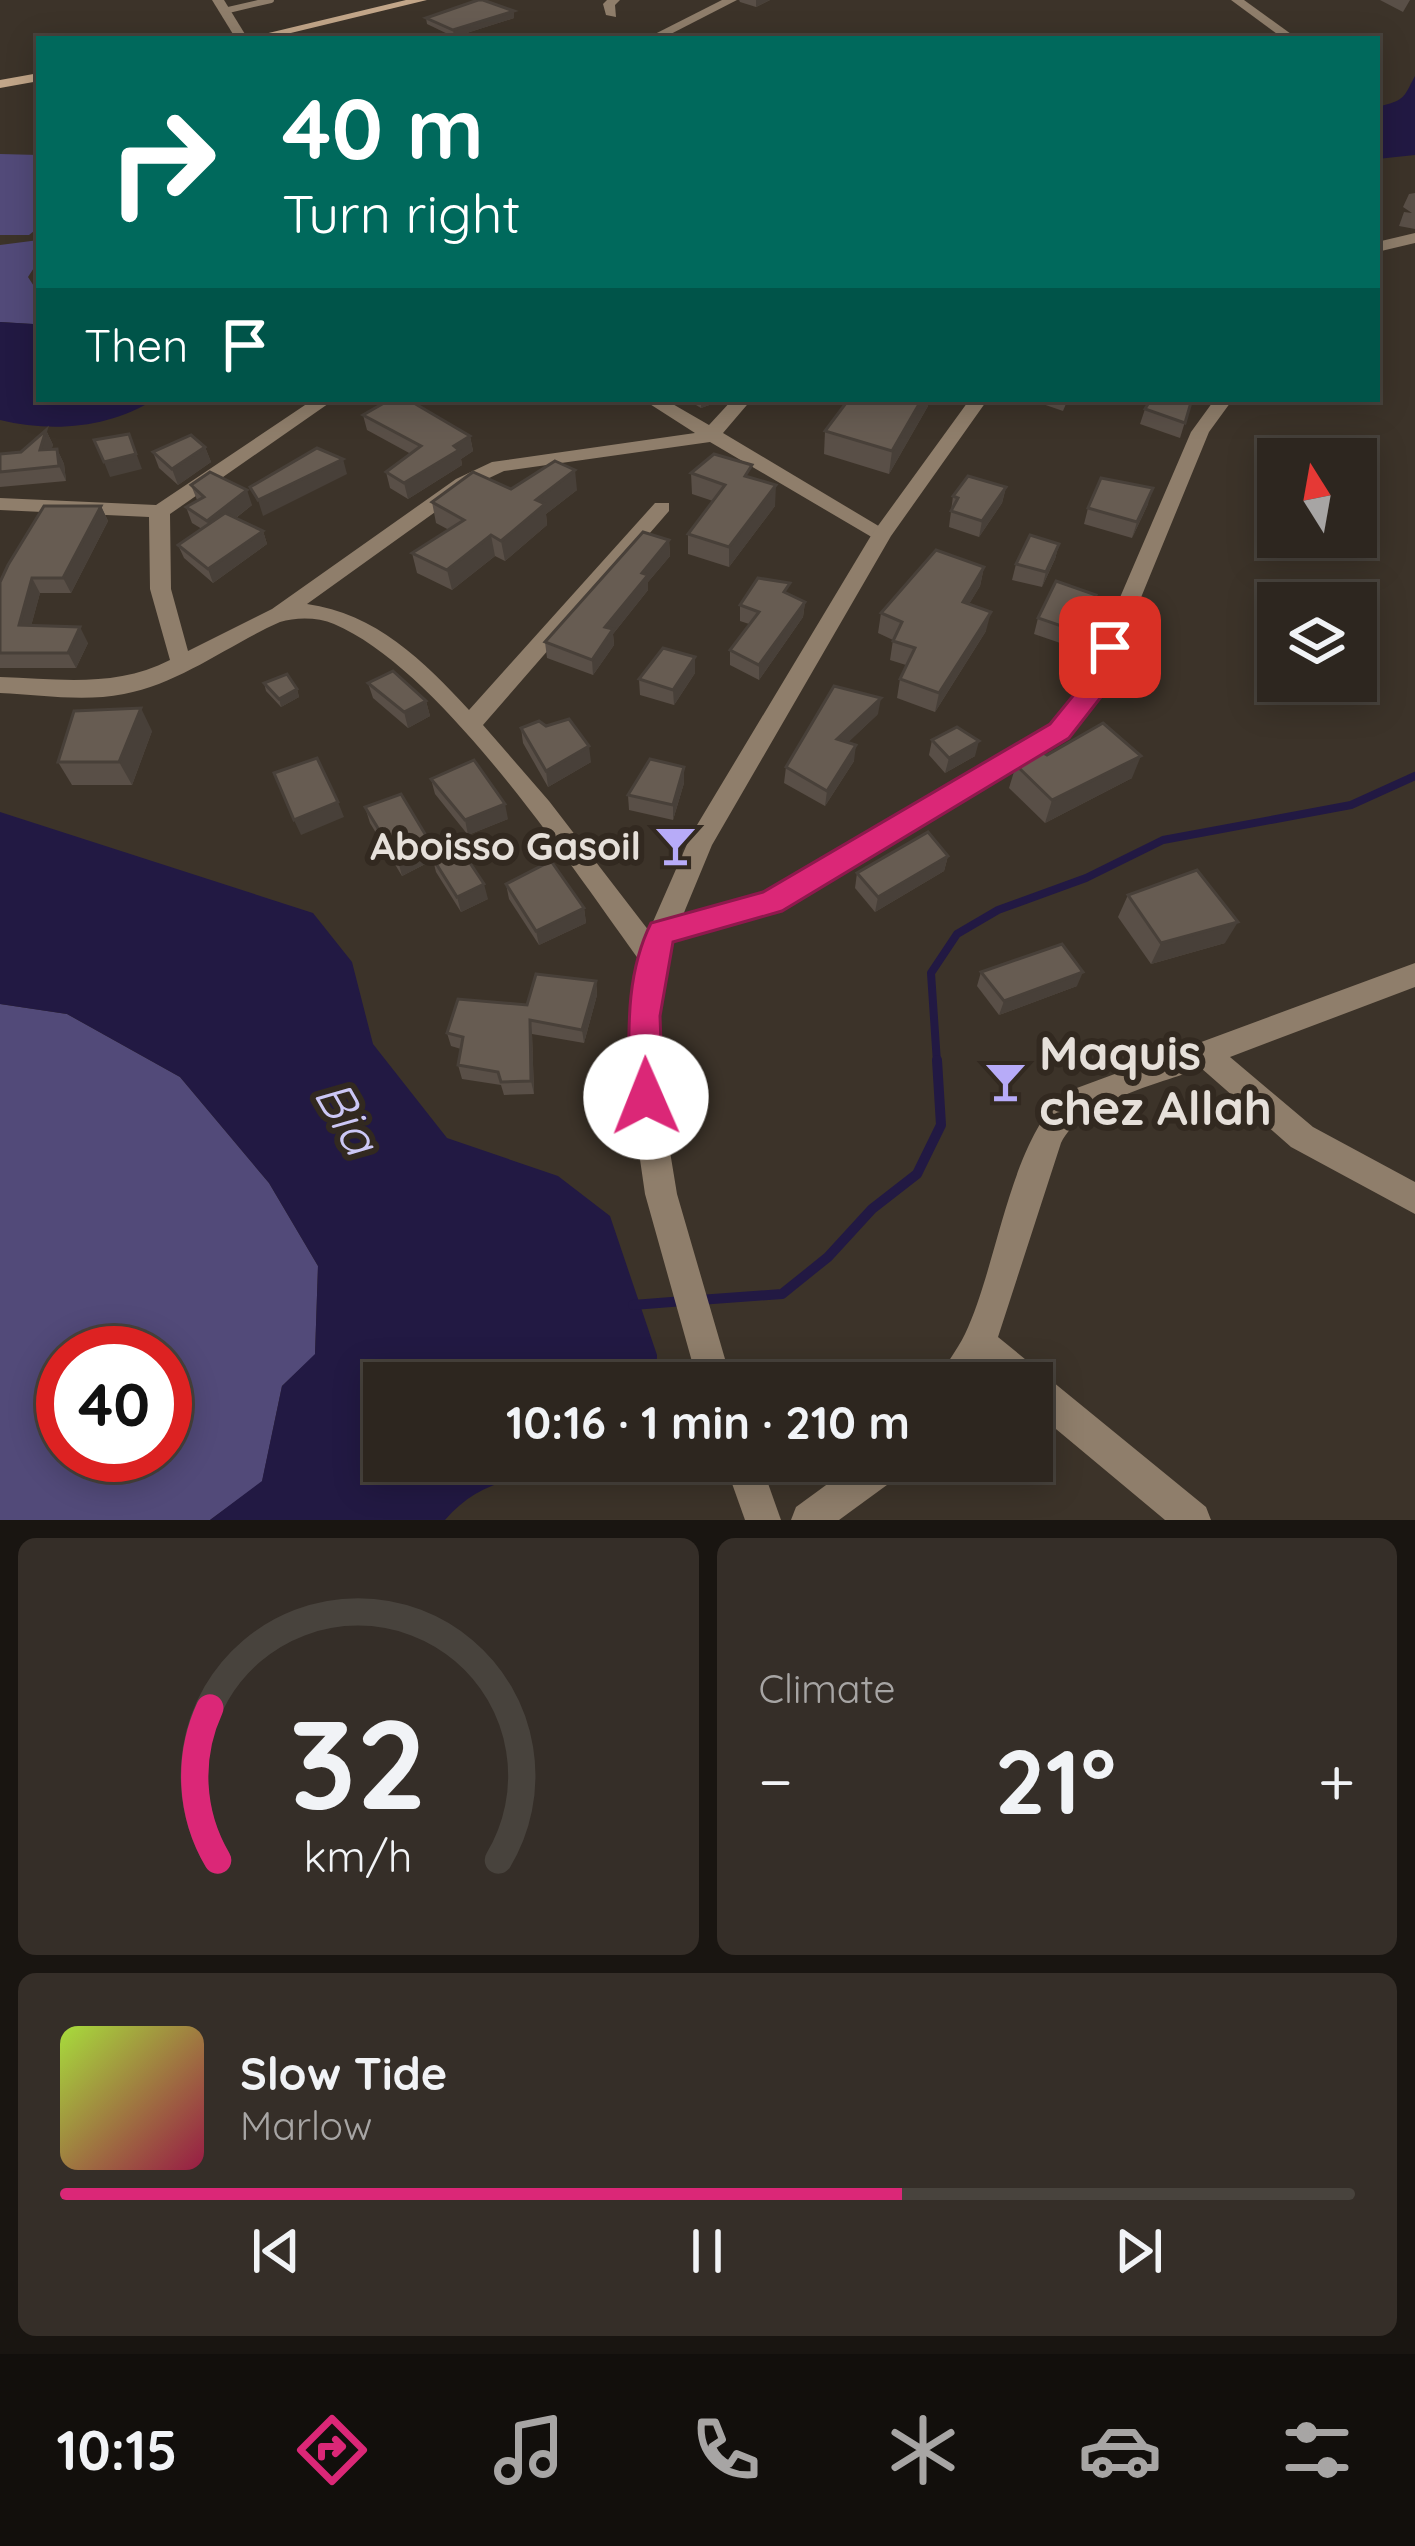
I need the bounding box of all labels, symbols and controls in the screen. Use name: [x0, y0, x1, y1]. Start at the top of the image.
text: 40 m: [282, 75, 484, 180]
icon: right: [84, 84, 240, 240]
text: Turn right: [282, 179, 521, 247]
icon: arrive: [212, 312, 278, 378]
text: Then: [84, 317, 188, 373]
north arrow: [1257, 438, 1377, 558]
map controls: [1257, 438, 1377, 702]
button: layers: [1257, 582, 1377, 702]
pin: [1059, 596, 1161, 698]
icon: arrive: [1077, 614, 1143, 680]
place label: Aboisso Gasoil: [370, 821, 641, 870]
bar icon: Aboisso Gasoil: [652, 823, 698, 869]
place label: Maquis chez Allah: [1039, 1022, 1272, 1137]
position arrow: [583, 1034, 709, 1160]
bar icon: Maquis chez Allah: [982, 1058, 1028, 1104]
water label: Bia: [301, 1068, 396, 1168]
speed limit sign: 40: [36, 1326, 192, 1482]
text: 10:16 · 1 min · 210 m: [506, 1394, 910, 1450]
text: Climate: [759, 1664, 896, 1713]
text: 32: [289, 1684, 427, 1840]
text: 21°: [995, 1724, 1116, 1837]
text: −: [759, 1739, 793, 1822]
text: +: [1318, 1739, 1355, 1822]
text: km/h: [304, 1828, 413, 1882]
text: Slow Tide: [240, 2045, 447, 2101]
text: Marlow: [240, 2101, 372, 2150]
icon: previous: [243, 2218, 309, 2284]
icon: pause: [674, 2218, 740, 2284]
icon: next: [1106, 2218, 1172, 2284]
icon: directions: [290, 2408, 374, 2492]
icon: music: [487, 2408, 571, 2492]
icon: phone: [684, 2408, 768, 2492]
icon: climate: [881, 2408, 965, 2492]
icon: car: [1078, 2408, 1162, 2492]
icon: filters: [1275, 2408, 1359, 2492]
text: 10:15: [56, 2416, 177, 2484]

